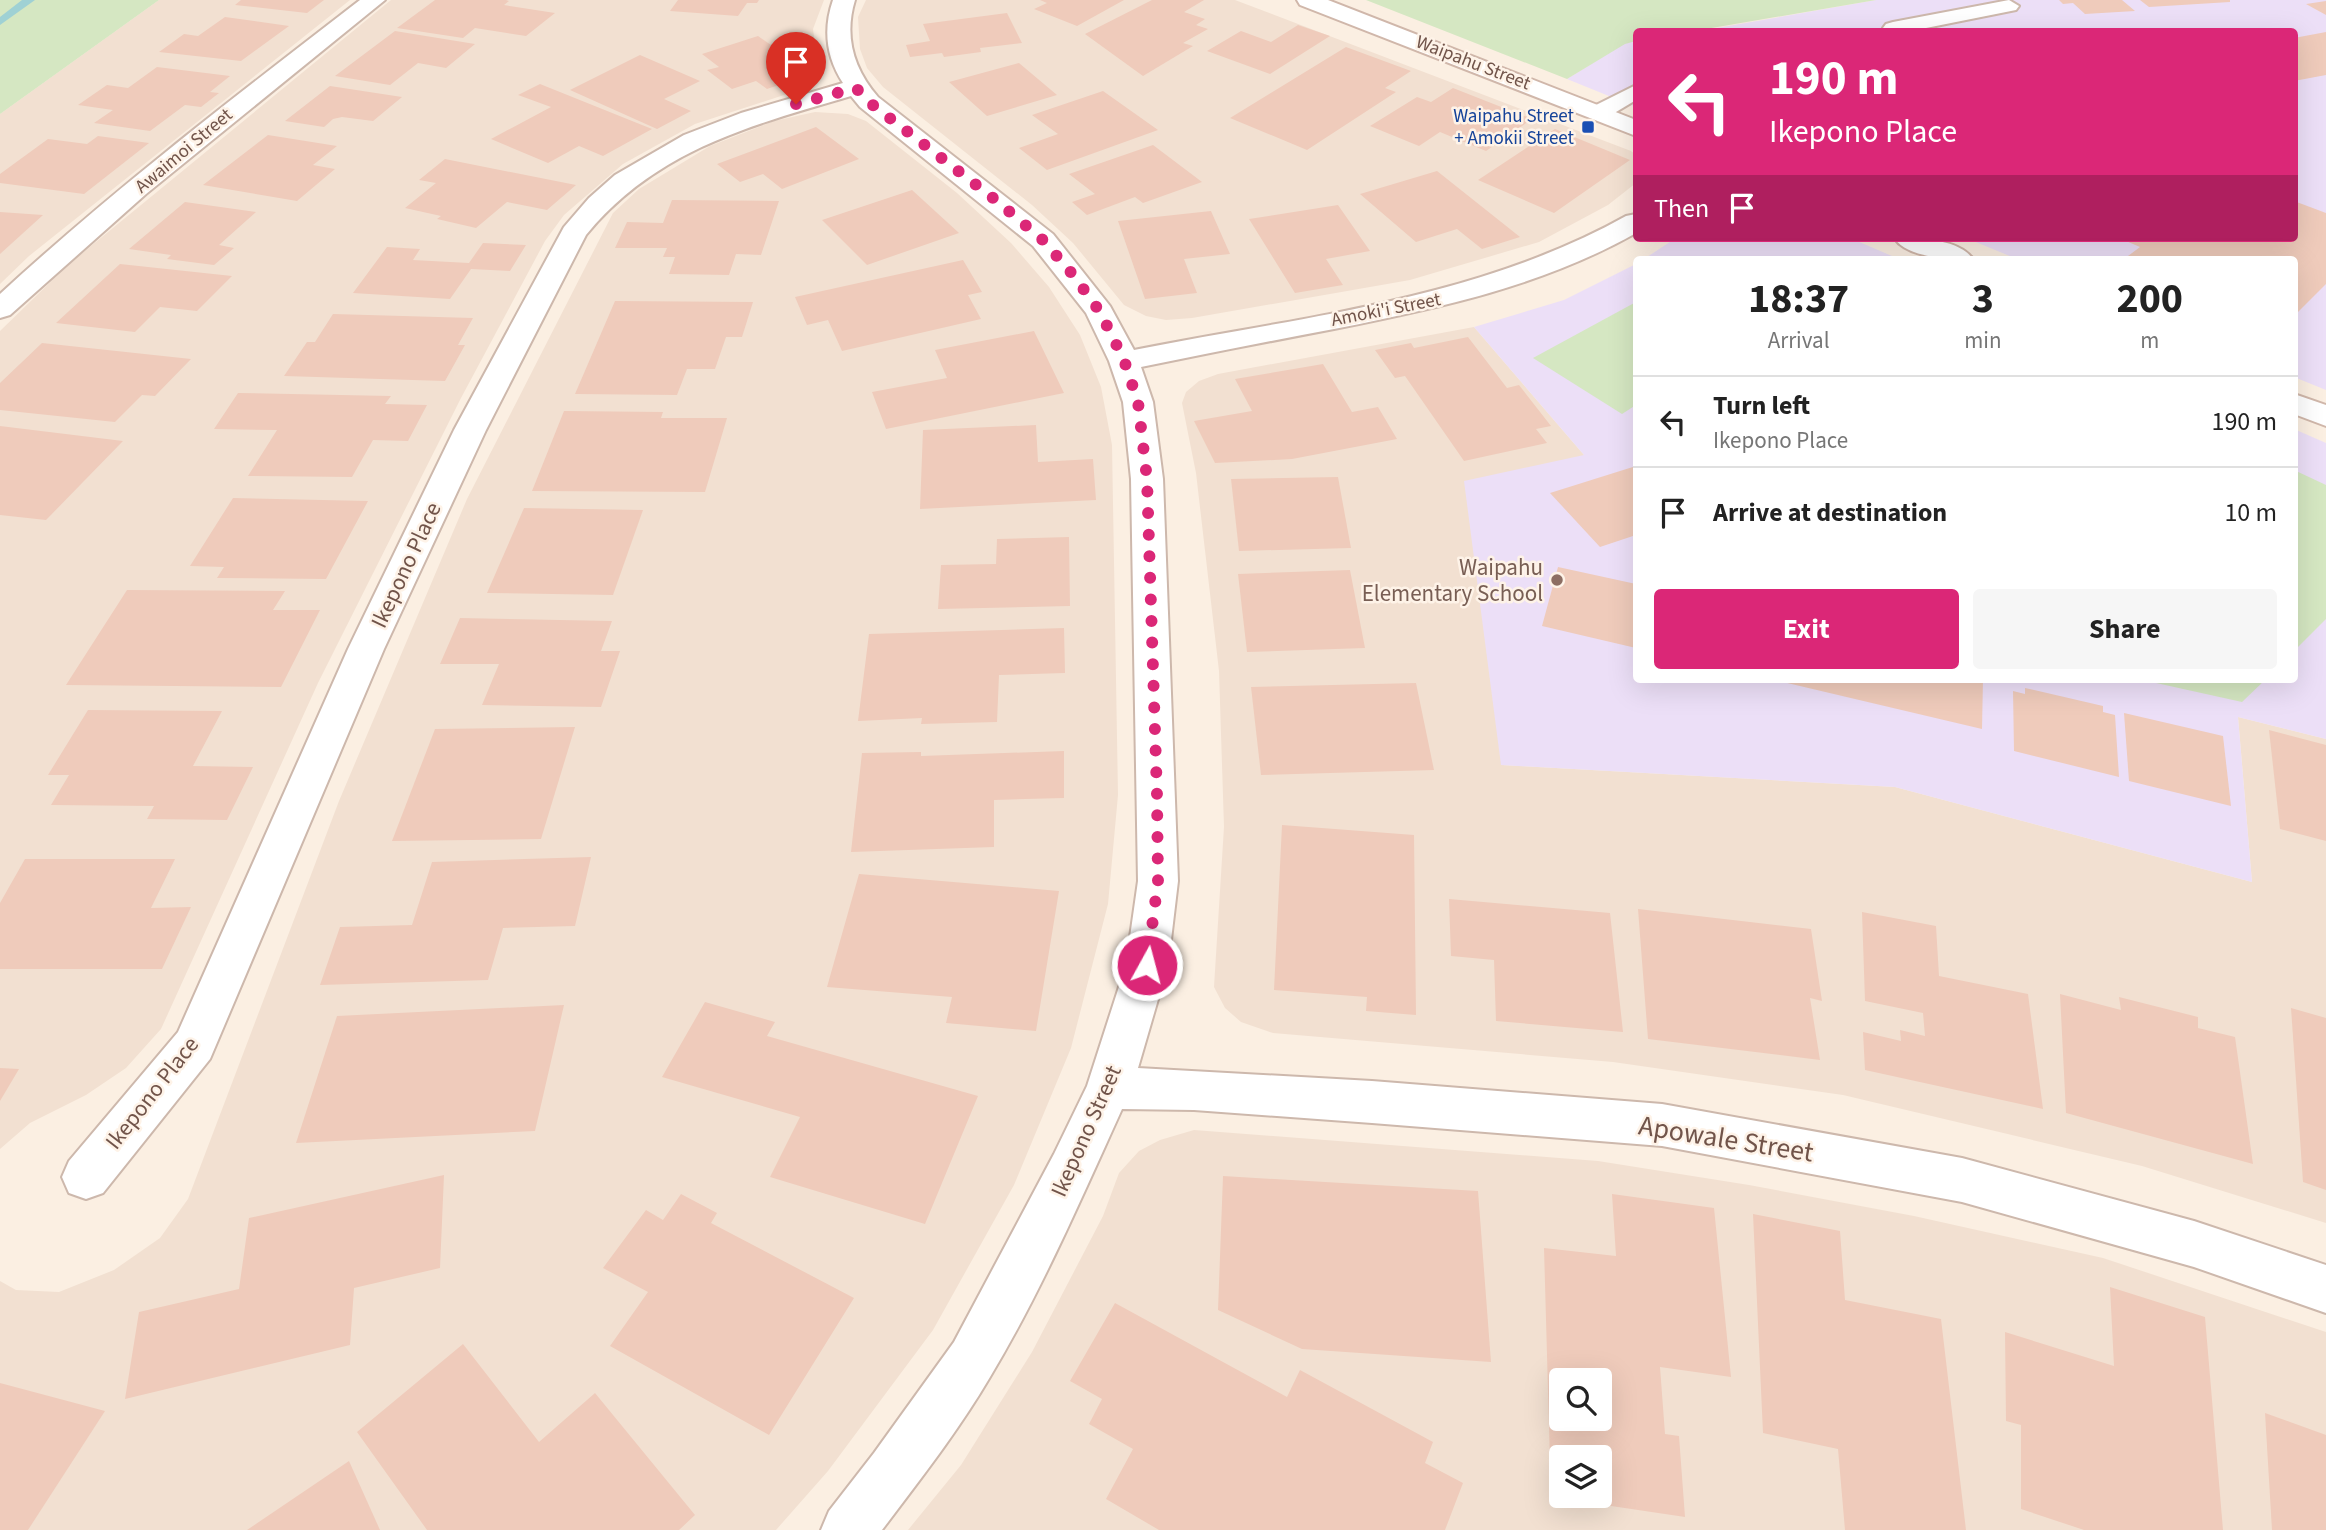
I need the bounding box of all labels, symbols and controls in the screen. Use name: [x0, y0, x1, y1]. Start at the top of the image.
street label: Waipahu Street: [1412, 29, 1535, 97]
pin: [766, 32, 826, 104]
icon: arrive: [777, 43, 815, 81]
text: 190 m: [1769, 44, 1898, 114]
icon: left: [1654, 56, 1745, 147]
street label: Awaimoi Street: [129, 102, 239, 200]
place label: Waipahu Street + Amokii Street: [1453, 103, 1575, 152]
text: Ikepono Place: [1769, 109, 1957, 155]
marker: Waipahu Street + Amokii Street: [1580, 119, 1596, 135]
icon: arrive: [1723, 189, 1761, 227]
text: Then: [1654, 190, 1709, 227]
text: 18:37: [1748, 269, 1849, 329]
text: 3: [1972, 269, 1994, 329]
text: 200: [2116, 269, 2183, 329]
street label: Amoki'i Street: [1329, 286, 1444, 334]
text: Arrival: [1768, 324, 1830, 357]
text: min: [1964, 324, 2002, 357]
text: m: [2140, 324, 2159, 357]
text: Turn left: [1713, 387, 1810, 424]
icon: left: [1654, 403, 1692, 441]
text: 190 m: [2211, 403, 2277, 440]
text: Ikepono Place: [1713, 424, 1848, 457]
icon: arrive: [1654, 494, 1692, 532]
text: Arrive at destination: [1713, 494, 1947, 531]
text: 10 m: [2224, 494, 2277, 531]
street label: Ikepono Place: [362, 497, 450, 633]
place label: Waipahu Elementary School: [1362, 551, 1543, 610]
marker: Waipahu Elementary School: [1549, 572, 1565, 588]
button: Exit: [1654, 589, 1959, 669]
button: Share: [1973, 589, 2277, 669]
position arrow: [1110, 928, 1184, 1002]
street label: Ikepono Place: [97, 1030, 207, 1156]
street label: Ikepono Street: [1042, 1060, 1130, 1202]
street label: Apowale Street: [1636, 1105, 1817, 1173]
map controls: [1549, 1368, 1612, 1508]
button: search: [1549, 1368, 1612, 1431]
button: layers: [1549, 1445, 1612, 1508]

